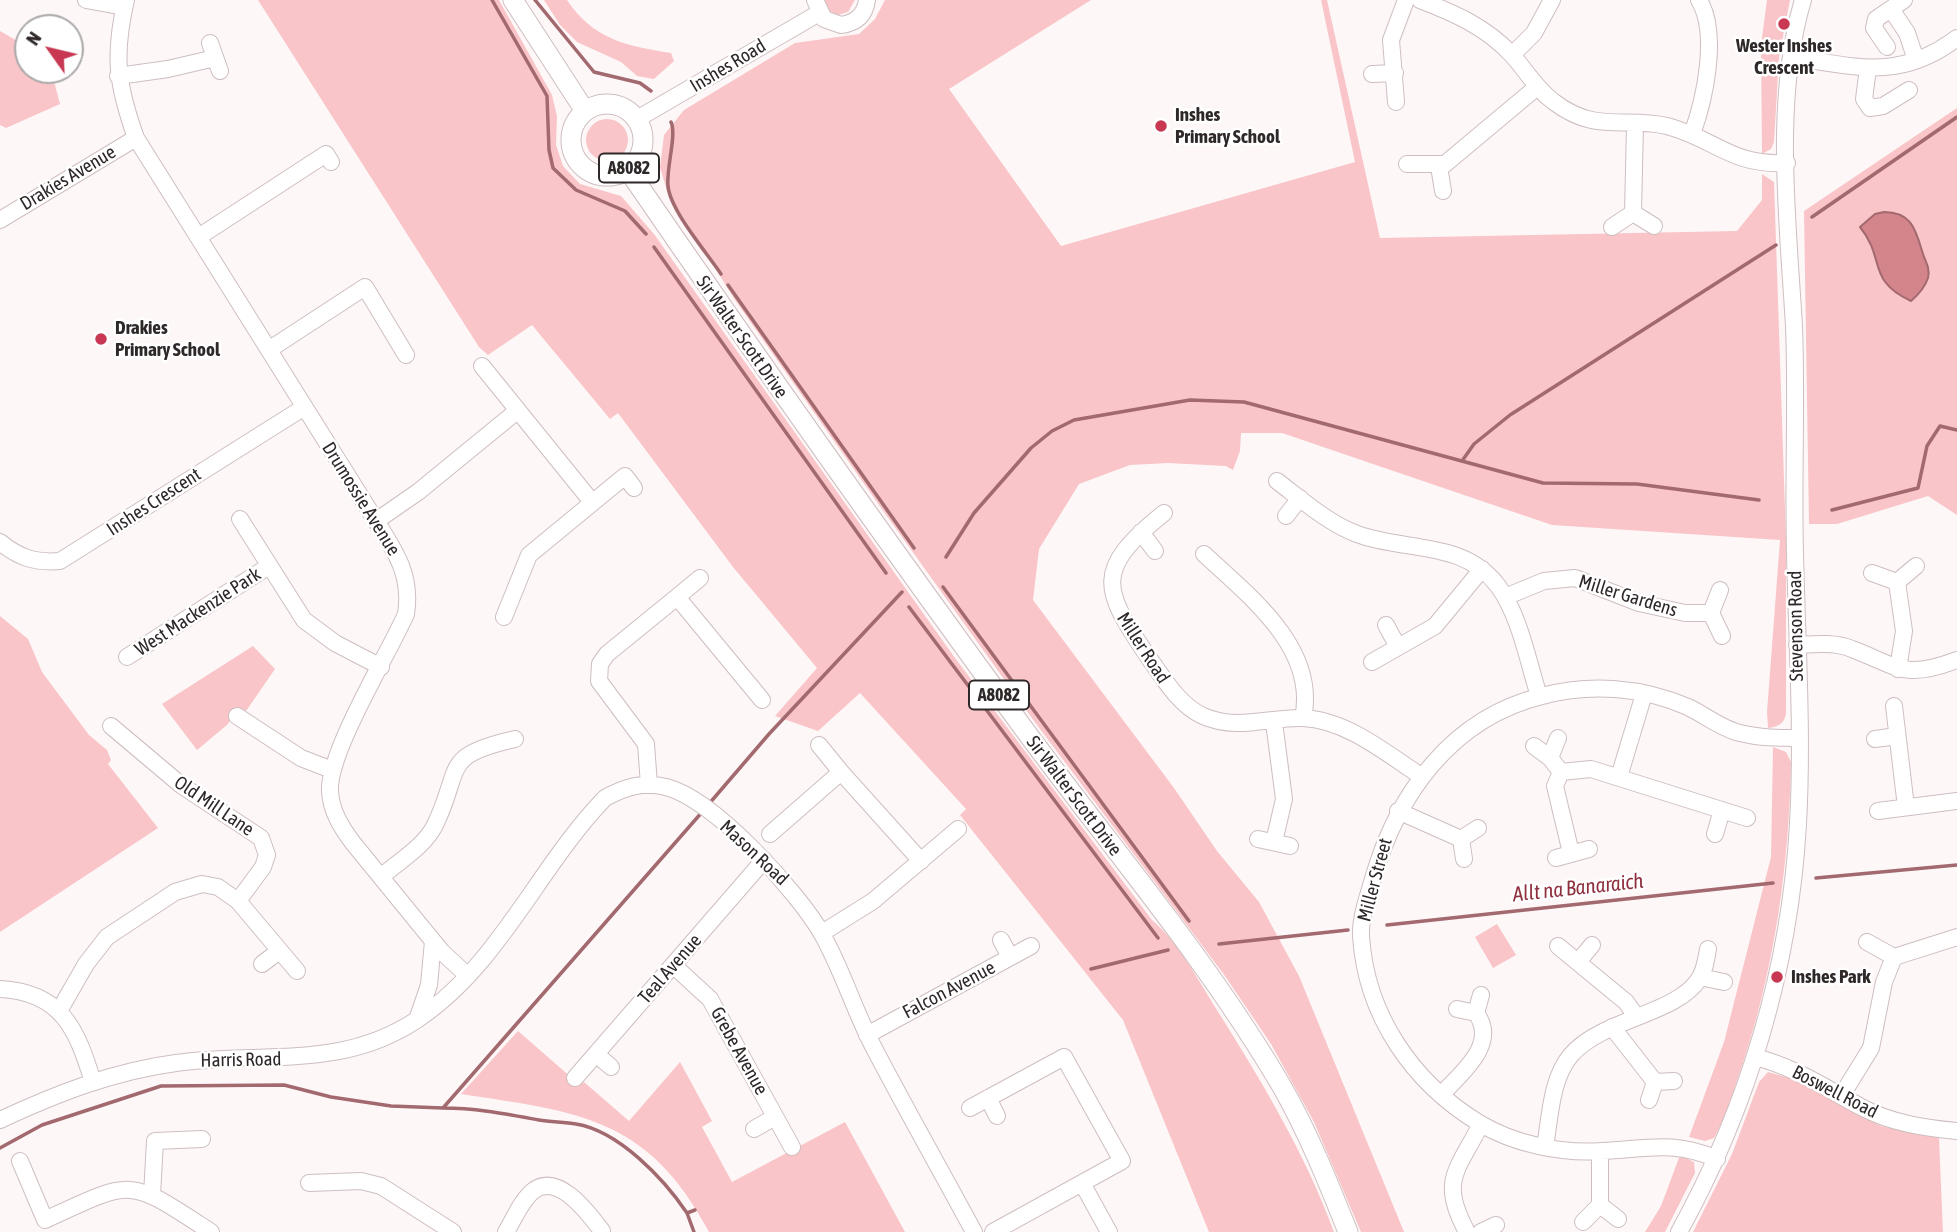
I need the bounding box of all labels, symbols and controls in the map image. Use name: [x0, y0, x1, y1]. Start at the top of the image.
north arrow: [14, 14, 84, 84]
marker: Wester Inshes Crescent: [1776, 16, 1792, 32]
text: N: [21, 28, 46, 49]
street label: Inshes Road: [686, 35, 770, 97]
place label: Wester Inshes Crescent: [1736, 35, 1832, 79]
place label: Inshes Primary School: [1175, 104, 1280, 148]
marker: Inshes Primary School: [1153, 118, 1169, 134]
street label: Drakies Avenue: [16, 141, 120, 215]
road number: A8082: [599, 154, 659, 182]
street label: Sir Walter Scott Drive: [691, 271, 793, 403]
place label: Drakies Primary School: [115, 317, 220, 361]
marker: Drakies Primary School: [93, 331, 109, 347]
street label: Drumossie Avenue: [317, 438, 405, 560]
street label: Inshes Crescent: [103, 463, 205, 541]
street label: West Mackenzie Park: [131, 563, 265, 661]
street label: Miller Gardens: [1576, 570, 1680, 622]
street label: Stevenson Road: [1784, 570, 1808, 682]
street label: Miller Road: [1112, 608, 1174, 688]
road number: A8082: [969, 680, 1029, 710]
street label: Sir Walter Scott Drive: [1022, 732, 1126, 860]
street label: Old Mill Lane: [170, 771, 258, 841]
street label: Mason Road: [715, 816, 793, 890]
street label: Miller Street: [1353, 836, 1397, 924]
water label: Allt na Banaraich: [1512, 869, 1644, 907]
street label: Teal Avenue: [634, 929, 706, 1009]
street label: Falcon Avenue: [899, 956, 999, 1024]
place label: Inshes Park: [1791, 966, 1871, 988]
marker: Inshes Park: [1769, 969, 1785, 985]
street label: Grebe Avenue: [705, 1003, 773, 1099]
street label: Harris Road: [200, 1048, 282, 1072]
street label: Boswell Road: [1788, 1061, 1882, 1123]

